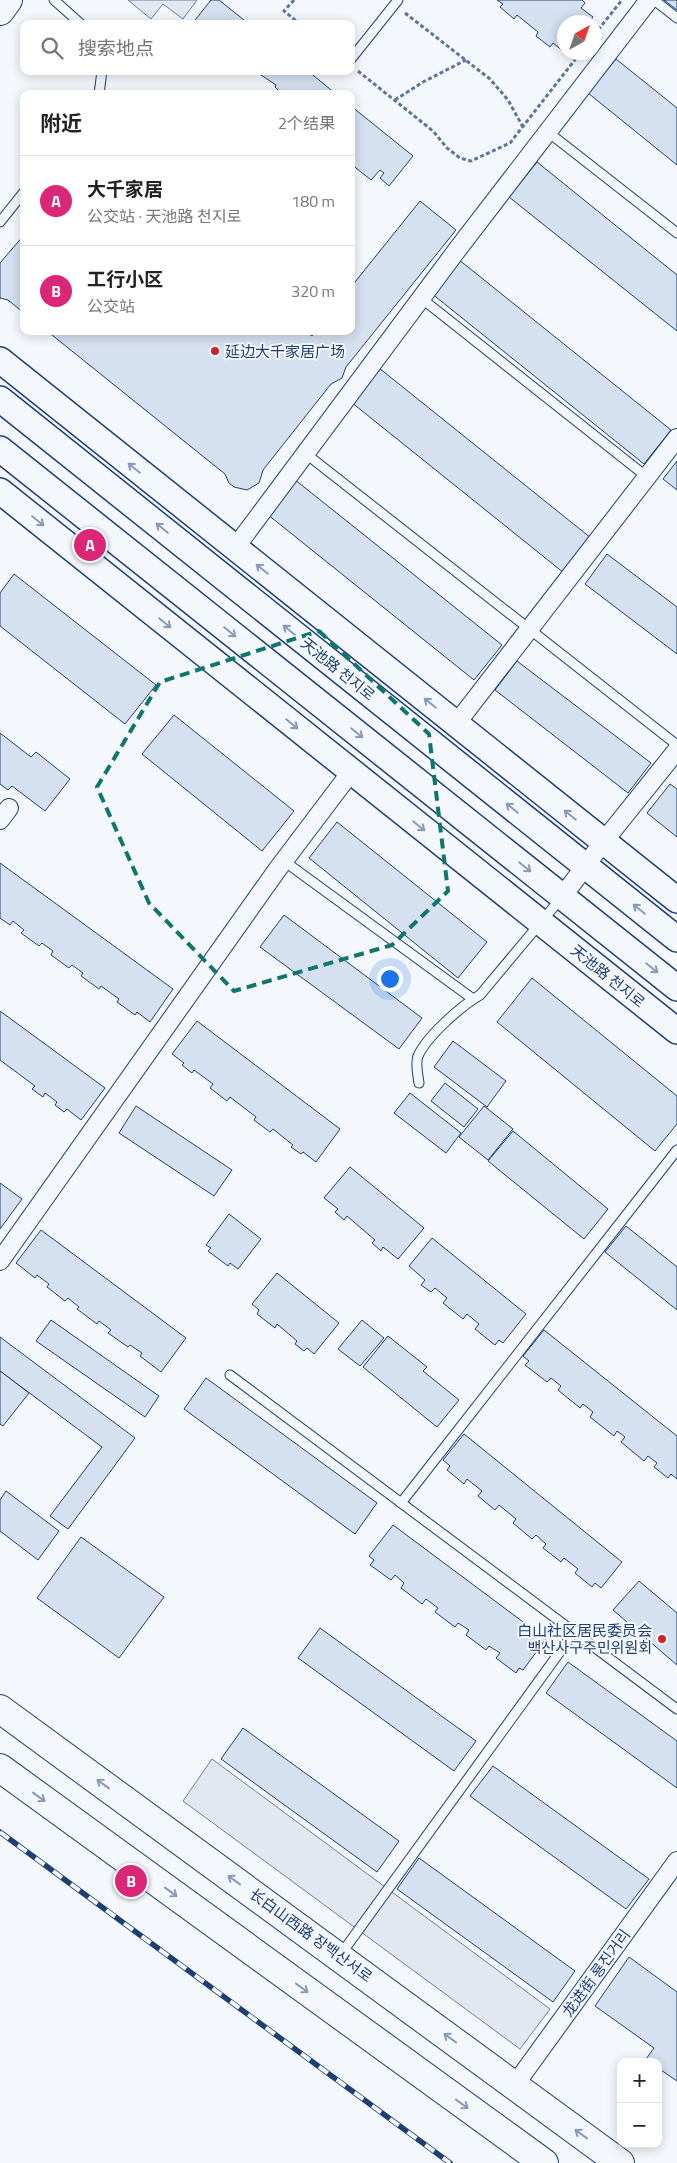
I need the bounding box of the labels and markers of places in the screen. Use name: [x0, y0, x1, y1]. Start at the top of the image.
place label: 延边大千家居广场: [225, 340, 345, 363]
marker: 延边大千家居广场: [209, 345, 221, 357]
pin: A: [74, 526, 106, 564]
place label: 白山社区居民委员会 백산사구주민위원회: [517, 1619, 652, 1659]
marker: 白山社区居民委员会 백산사구주민위원회: [656, 1633, 668, 1645]
pin: B: [115, 1862, 147, 1900]

